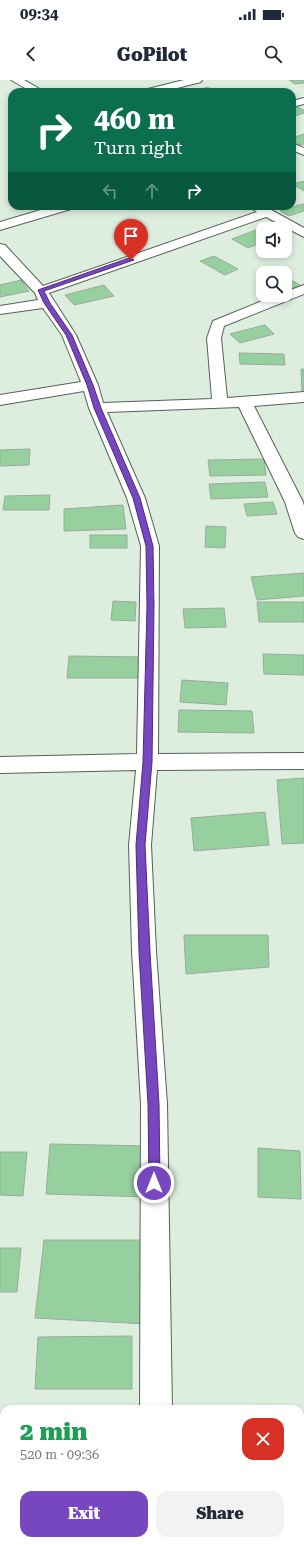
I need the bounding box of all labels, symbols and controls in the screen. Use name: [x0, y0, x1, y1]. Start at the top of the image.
text: 09:34: [20, 5, 58, 23]
icon: back: [20, 43, 42, 65]
icon: search: [262, 43, 284, 65]
text: GoPilot: [117, 44, 187, 65]
text: 460 m: [94, 103, 175, 136]
icon: right: [28, 104, 80, 156]
text: Turn right: [94, 137, 182, 158]
icon: left: [99, 180, 121, 202]
icon: ahead: [141, 180, 163, 202]
icon: right: [183, 180, 205, 202]
pin: [114, 219, 148, 260]
map controls: [256, 222, 292, 302]
button: sound: [256, 222, 292, 258]
icon: arrive: [120, 225, 142, 247]
button: search: [256, 266, 292, 302]
position arrow: [133, 1162, 175, 1204]
text: 2 min: [20, 1418, 87, 1446]
button: close: [242, 1418, 284, 1460]
text: 520 m · 09:36: [20, 1447, 99, 1462]
button: Exit: [20, 1491, 148, 1537]
button: Share: [156, 1491, 284, 1537]

